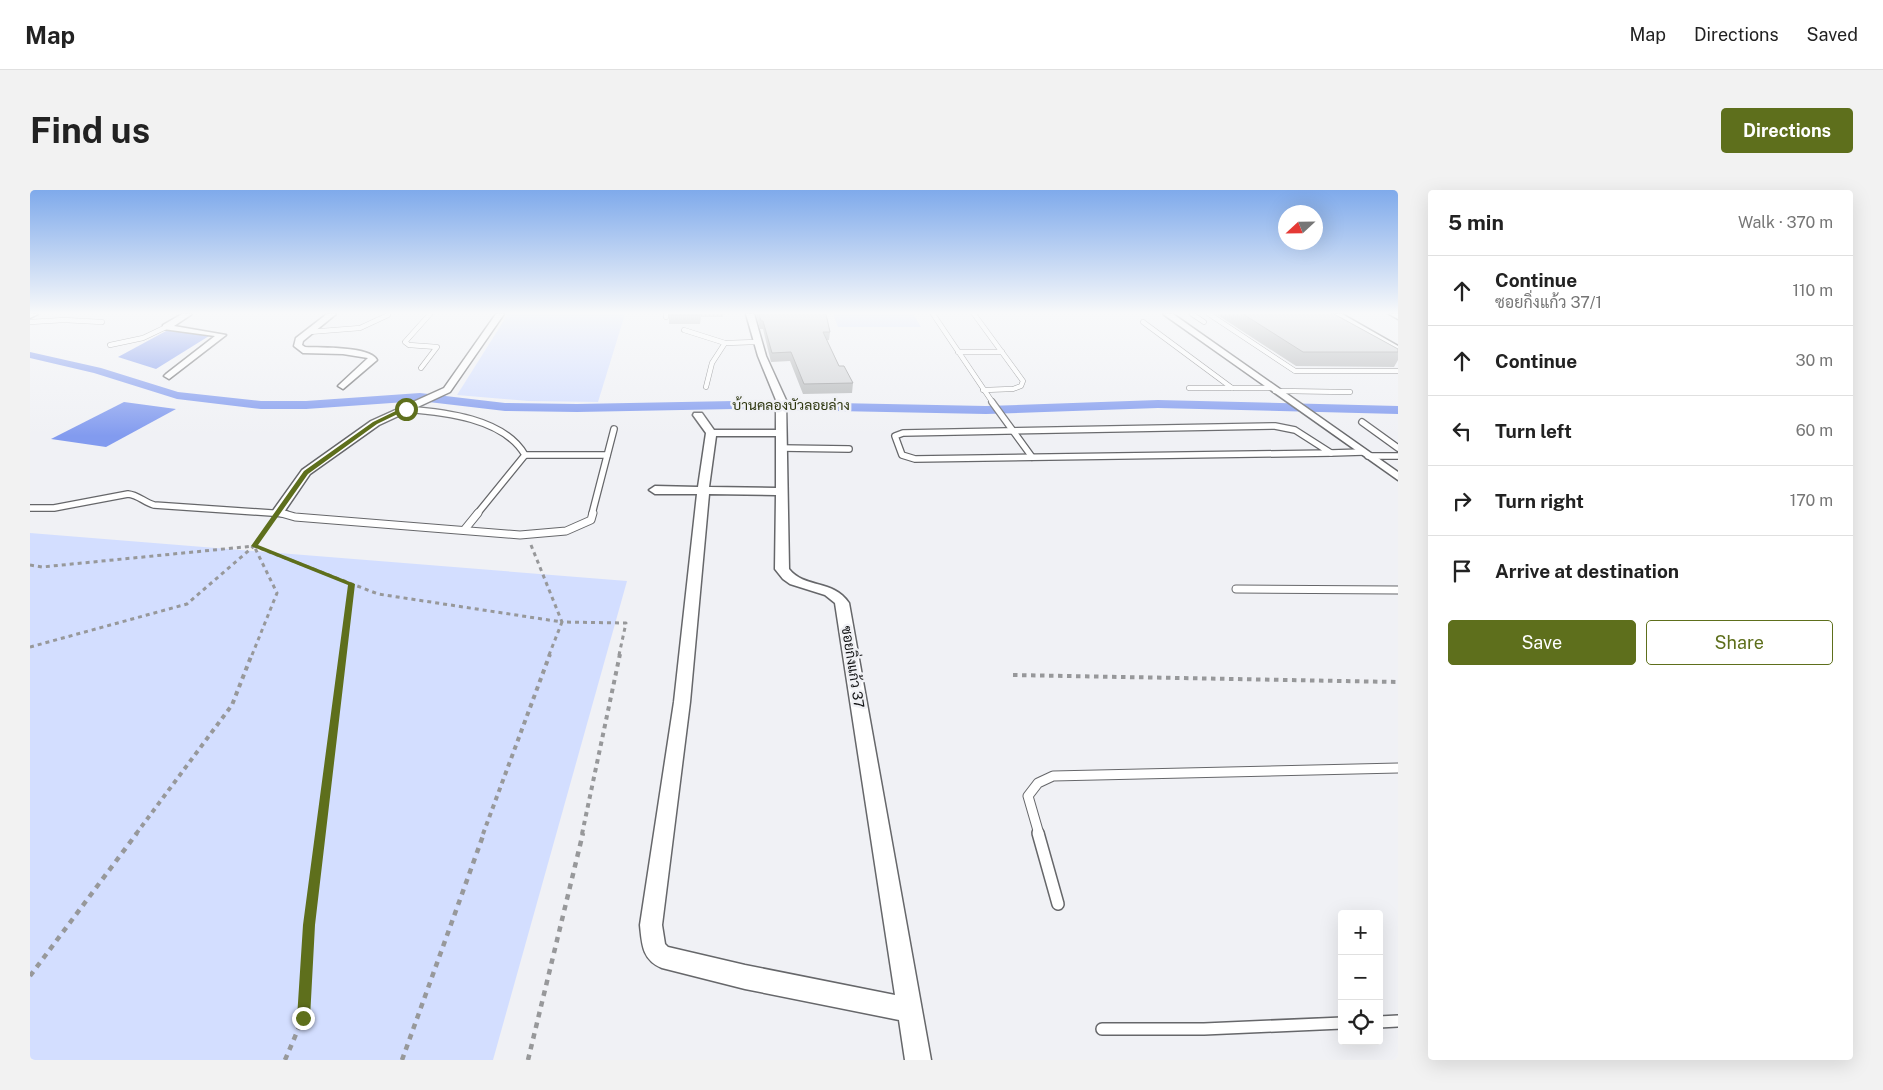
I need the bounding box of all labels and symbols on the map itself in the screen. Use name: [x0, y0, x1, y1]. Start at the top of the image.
north arrow: [1278, 205, 1323, 250]
district label: บ้านคลองบัวลอยล่าง: [732, 396, 850, 413]
route start: [395, 398, 418, 421]
street label: ซอยกิ่งแก้ว 37: [839, 624, 871, 709]
route end: [292, 1007, 315, 1030]

